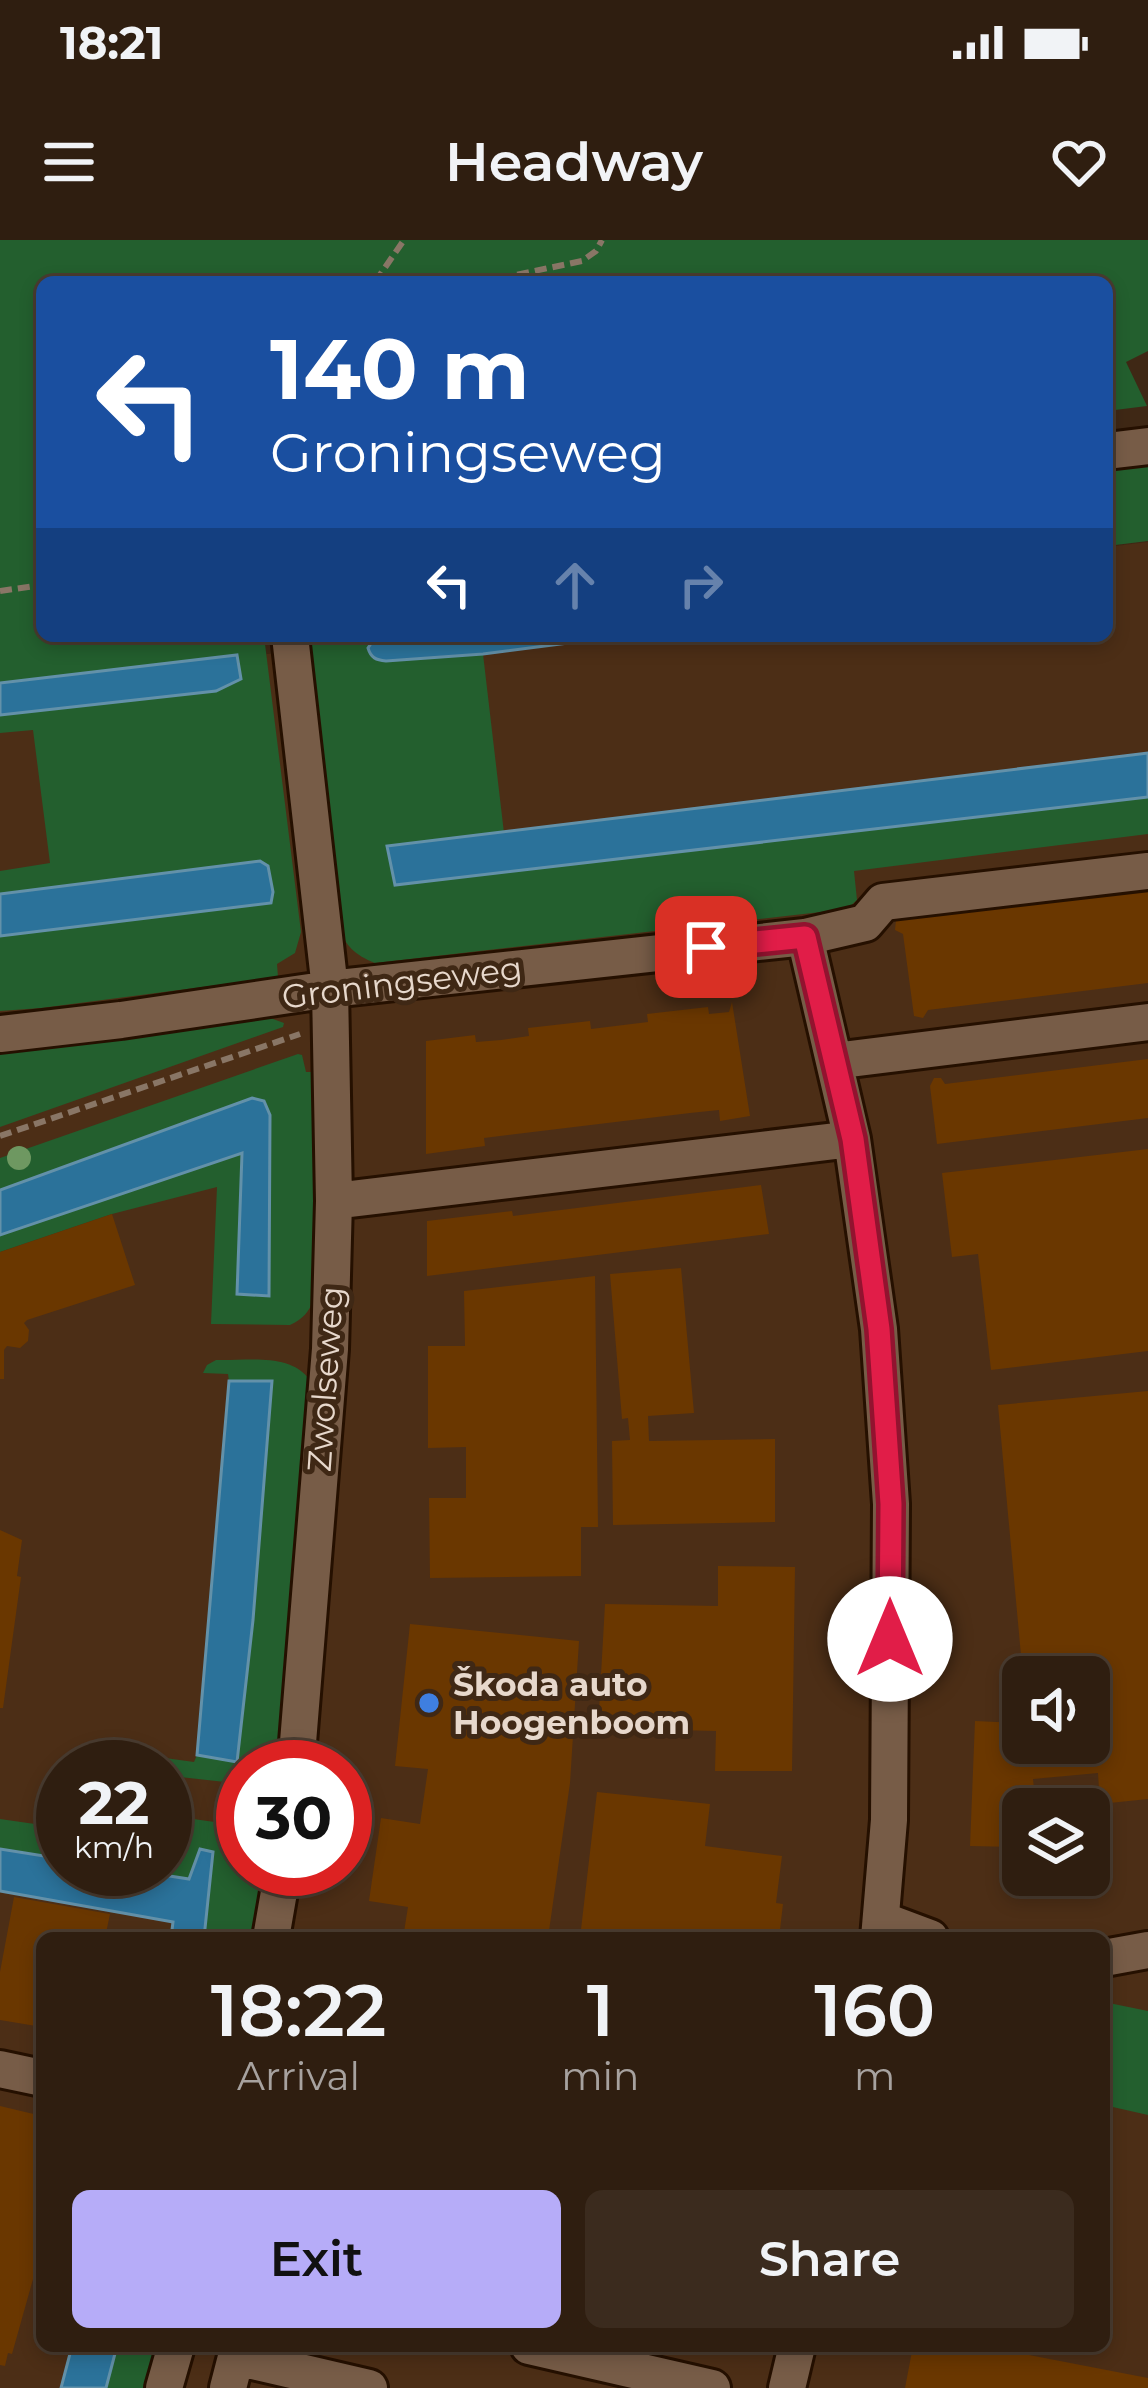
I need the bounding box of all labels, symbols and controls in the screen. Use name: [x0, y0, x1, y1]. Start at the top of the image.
text: 18:21: [60, 15, 163, 70]
icon: menu: [36, 129, 102, 195]
text: Headway: [445, 129, 703, 195]
icon: heart: [1046, 129, 1112, 195]
text: 140 m: [270, 318, 530, 420]
icon: left: [72, 324, 228, 480]
text: Groningseweg: [270, 420, 666, 486]
icon: left: [416, 552, 482, 618]
icon: ahead: [542, 552, 608, 618]
icon: right: [668, 552, 734, 618]
pin: [655, 896, 757, 998]
icon: arrive: [673, 914, 739, 980]
street label: Groningseweg: [280, 947, 524, 1017]
street label: Zwolseweg: [299, 1285, 351, 1473]
position arrow: [827, 1576, 953, 1702]
map controls: [1002, 1656, 1110, 1896]
button: sound: [1002, 1656, 1110, 1764]
place label: Škoda auto Hoogenboom: [453, 1664, 690, 1742]
marker: Škoda auto Hoogenboom: [416, 1690, 442, 1716]
speed limit sign: 30: [216, 1740, 372, 1896]
text: 22: [79, 1766, 149, 1839]
button: layers: [1002, 1788, 1110, 1896]
text: km/h: [74, 1829, 154, 1866]
text: 18:22: [211, 1966, 387, 2054]
text: 1: [587, 1966, 614, 2054]
text: 160: [814, 1966, 935, 2054]
text: Arrival: [237, 2052, 360, 2100]
text: min: [561, 2052, 639, 2100]
text: m: [854, 2052, 895, 2100]
button: Exit: [72, 2190, 561, 2328]
button: Share: [585, 2190, 1074, 2328]

